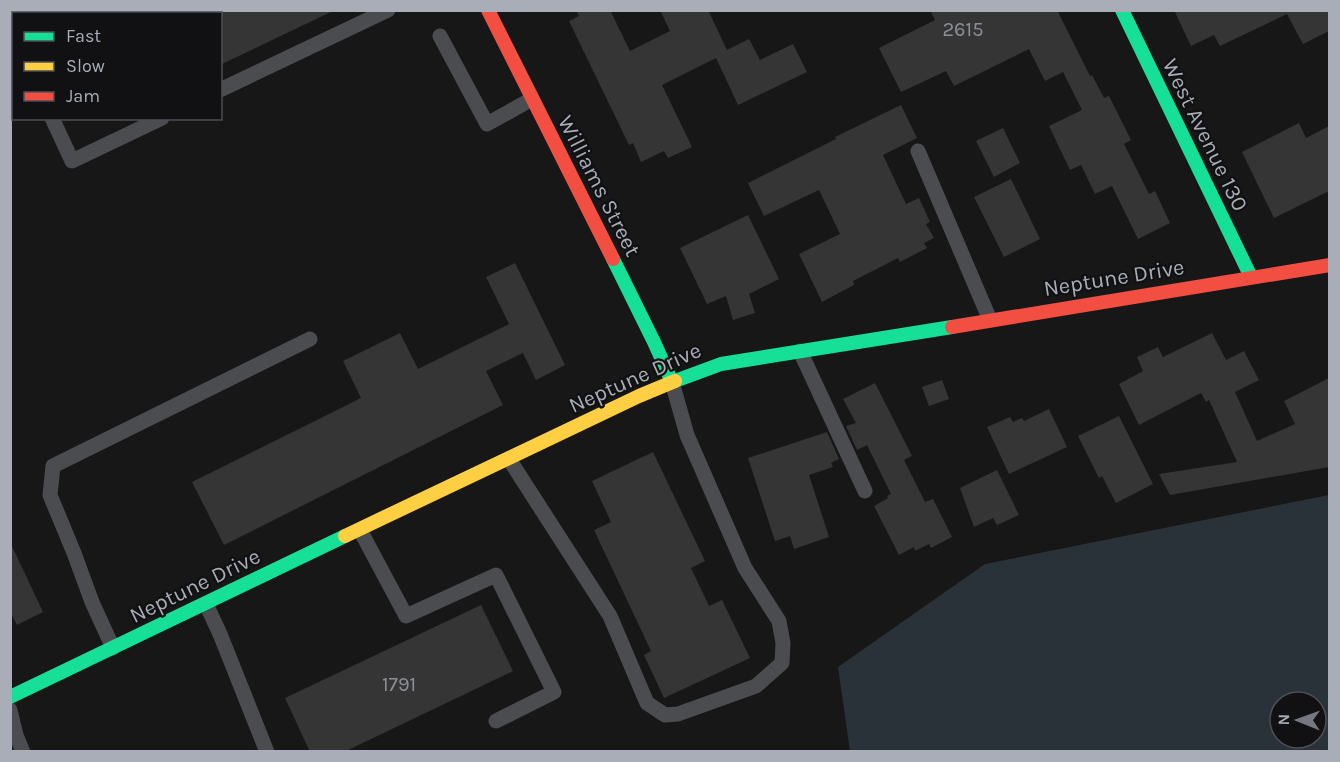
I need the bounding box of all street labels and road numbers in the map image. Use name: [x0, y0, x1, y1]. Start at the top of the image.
street label: West Avenue 130: [1157, 55, 1253, 215]
street label: Williams Street: [552, 111, 646, 261]
street label: Neptune Drive: [1042, 254, 1186, 302]
street label: Neptune Drive: [565, 337, 705, 419]
street label: Neptune Drive: [125, 543, 265, 629]

